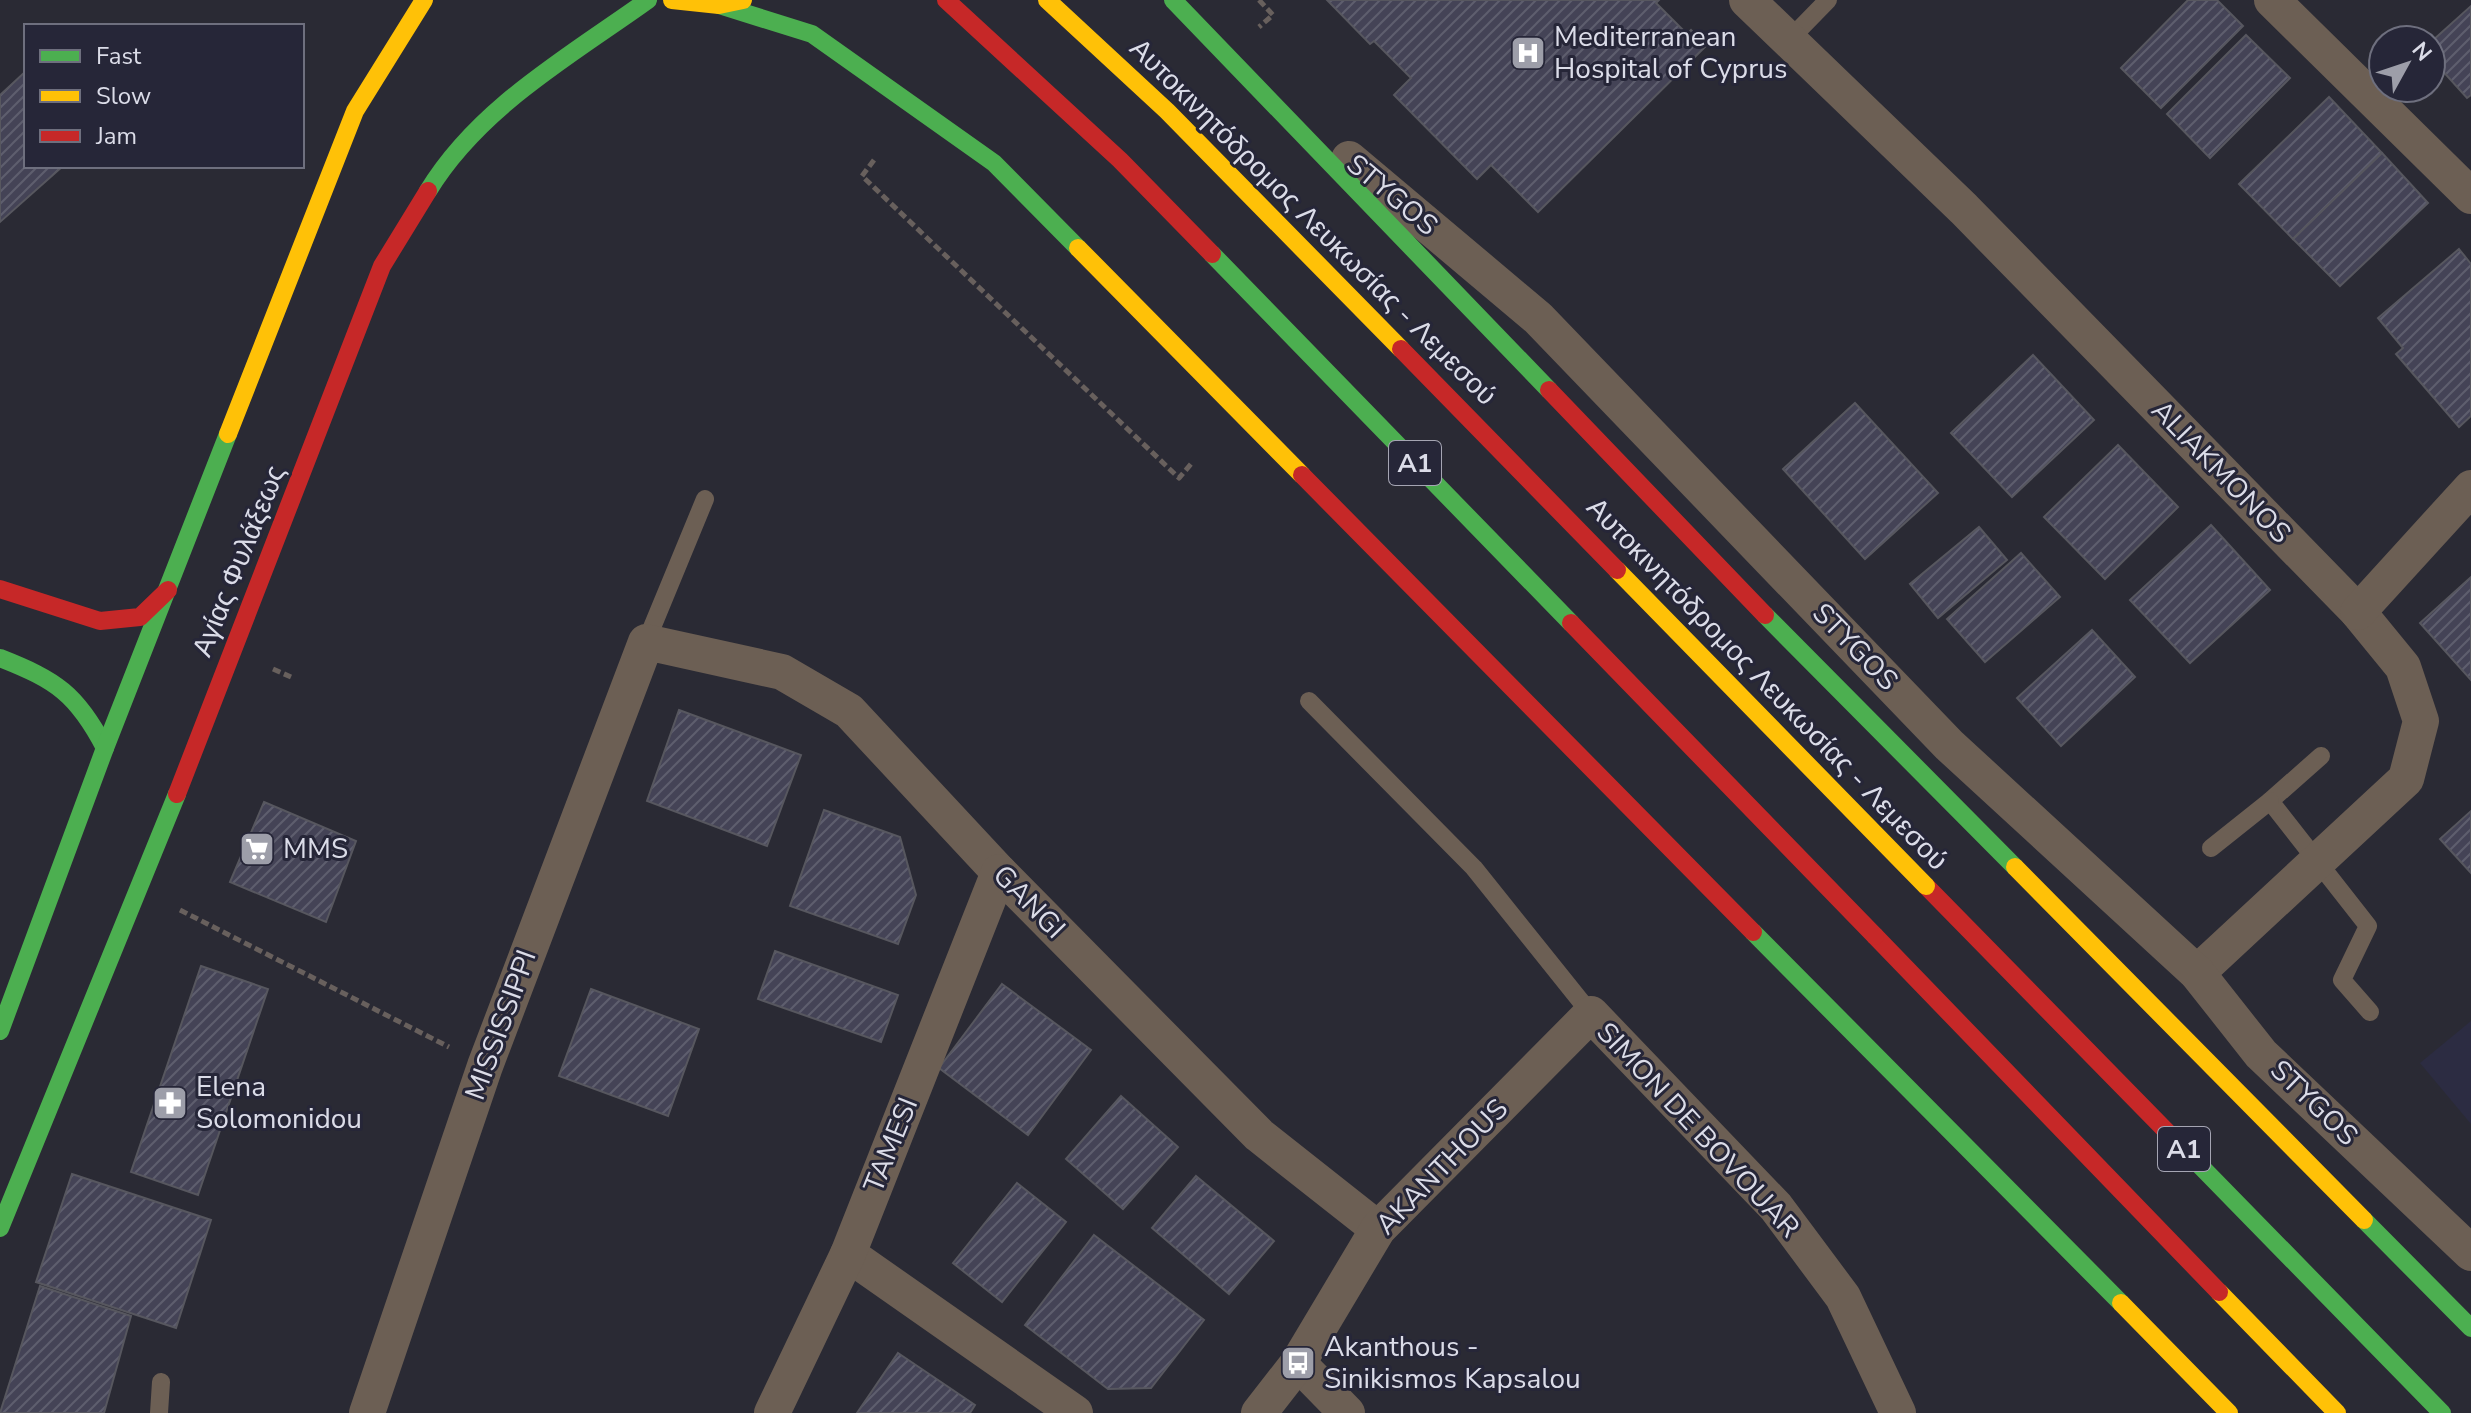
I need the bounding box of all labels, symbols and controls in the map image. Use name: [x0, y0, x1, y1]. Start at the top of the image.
place label: Mediterranean Hospital of Cyprus: [1554, 18, 1787, 88]
legend: [24, 24, 304, 168]
north arrow: [2367, 24, 2447, 104]
street label: Αυτοκινητόδρομος Λευκωσίας - Λεμεσού: [1121, 30, 1505, 414]
hospital icon: Mediterranean Hospital of Cyprus: [1509, 34, 1547, 72]
text: N: [2405, 36, 2438, 68]
text: Fast: [96, 40, 142, 72]
text: Slow: [96, 80, 151, 112]
text: Jam: [95, 120, 137, 152]
street label: STYGOS: [1338, 146, 1446, 244]
street label: ALIAKMONOS: [2143, 392, 2299, 552]
road number: A1: [1389, 441, 1441, 485]
street label: Αγίας Φυλάξεως: [183, 460, 295, 662]
street label: Αυτοκινητόδρομος Λευκωσίας - Λεμεσού: [1578, 489, 1956, 879]
street label: STYGOS: [1804, 595, 1906, 699]
supermarket icon: MMS: [238, 830, 276, 868]
place label: MMS: [283, 830, 348, 868]
street label: GANGI: [984, 857, 1074, 947]
street label: MISSISSIPPI: [456, 945, 546, 1105]
street label: SIMON DE BOVOUAR: [1588, 1014, 1808, 1246]
street label: STYGOS: [2262, 1052, 2366, 1154]
place label: Elena Solomonidou: [196, 1068, 362, 1138]
pharmacy icon: Elena Solomonidou: [151, 1084, 189, 1122]
street label: AKANTHOUS: [1367, 1091, 1517, 1243]
street label: TAMESI: [855, 1092, 927, 1198]
road number: A1: [2158, 1127, 2210, 1171]
place label: Akanthous - Sinikismos Kapsalou: [1324, 1328, 1581, 1398]
bus stop icon: Akanthous - Sinikismos Kapsalou: [1279, 1344, 1317, 1382]

